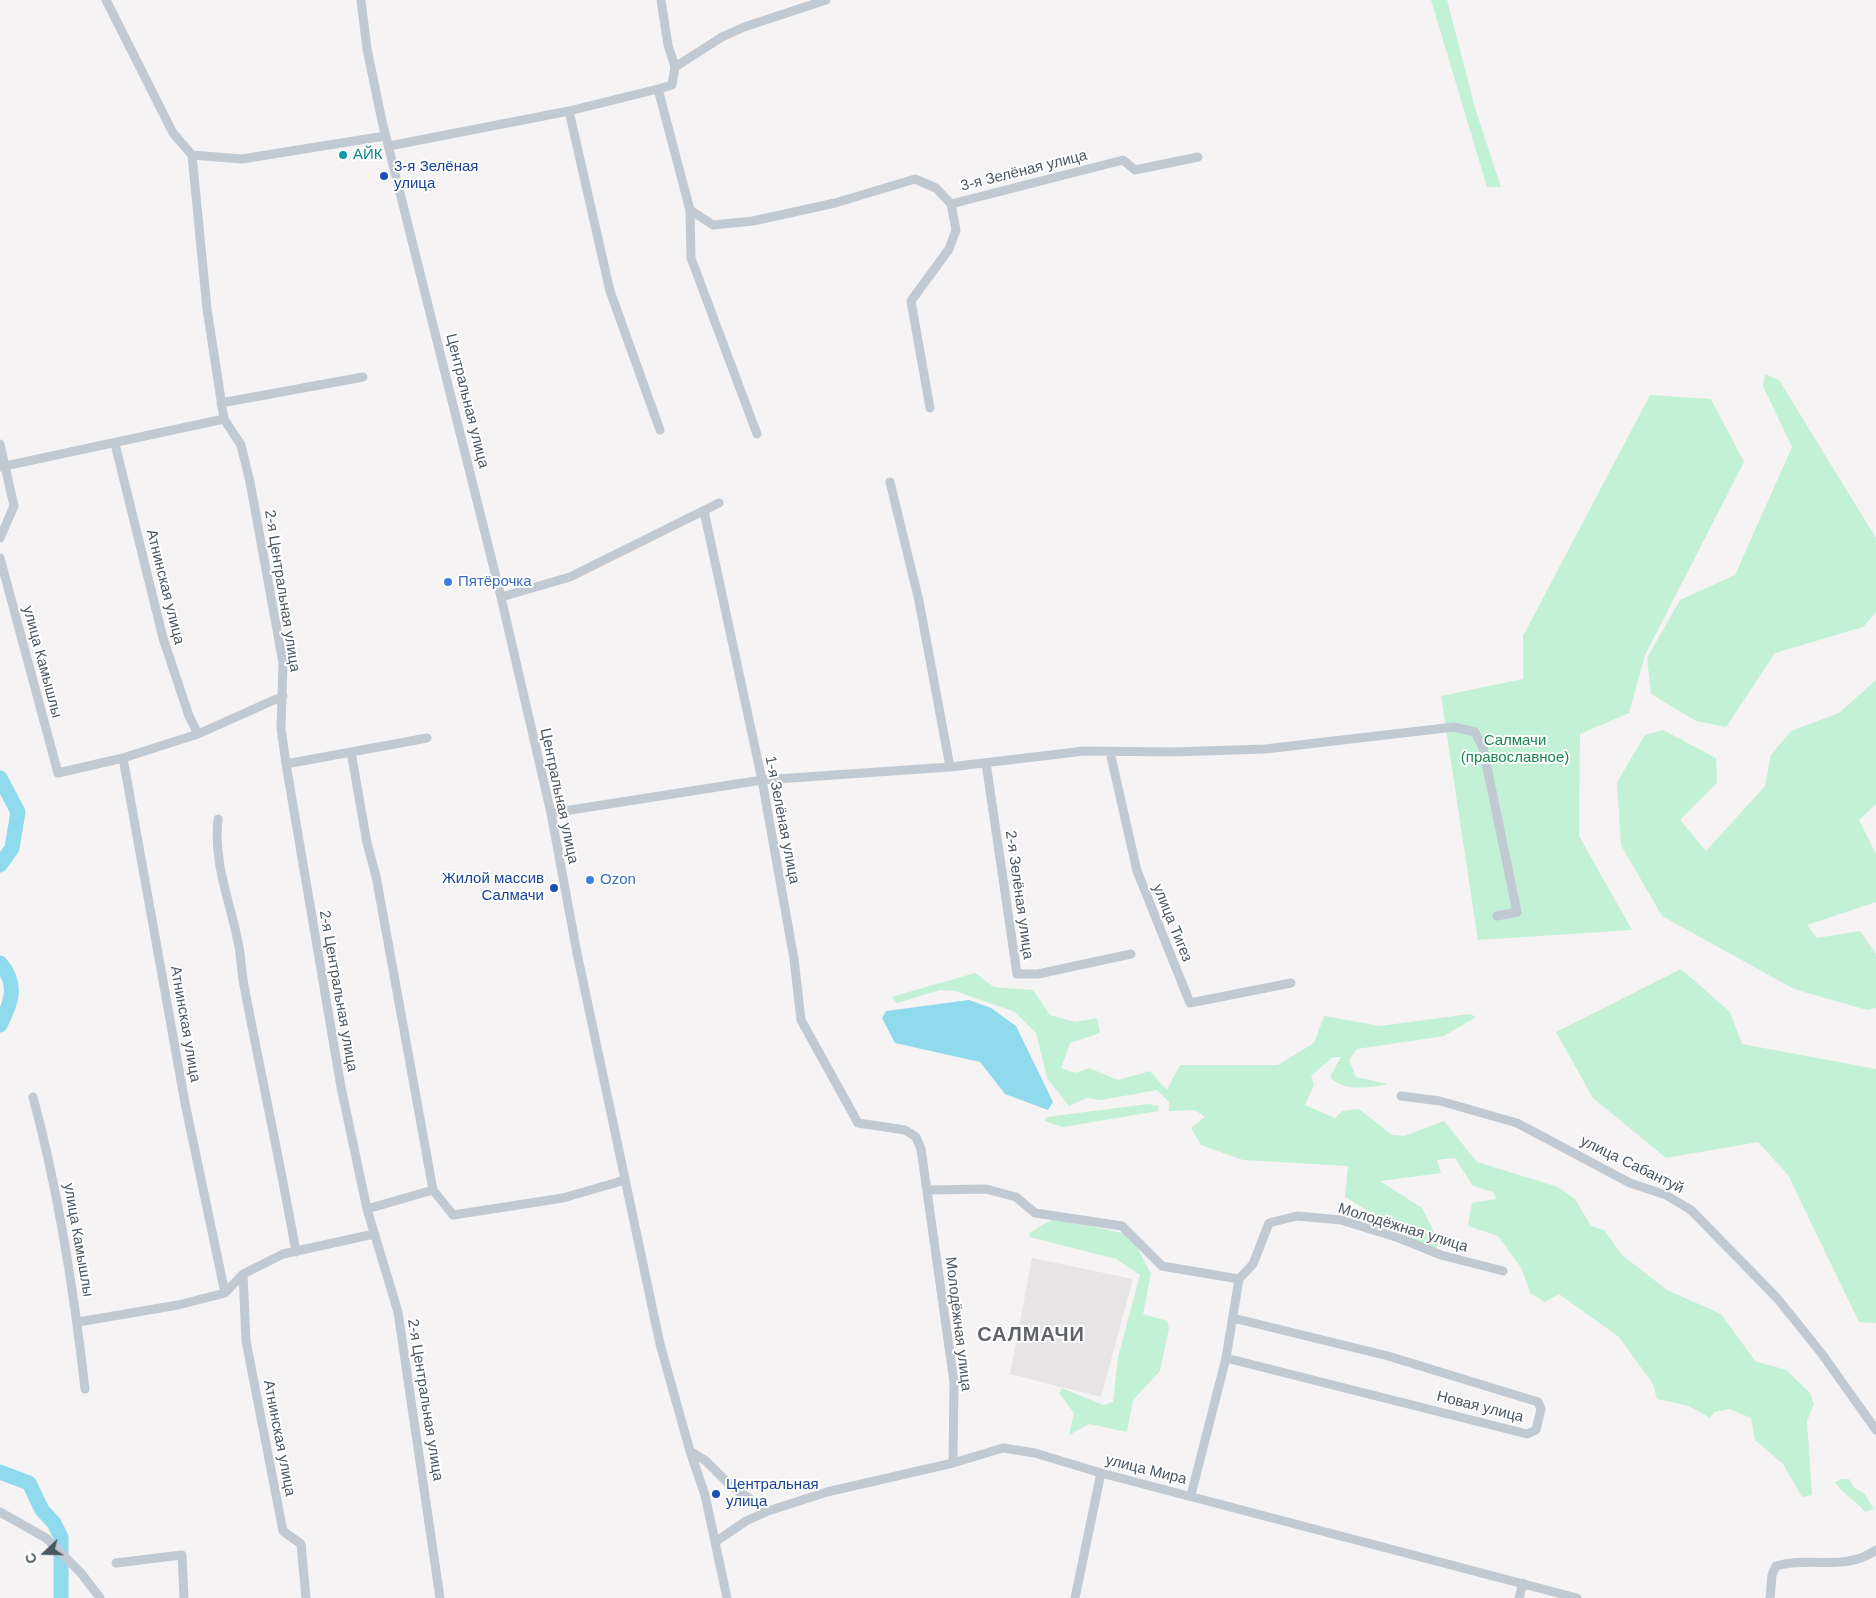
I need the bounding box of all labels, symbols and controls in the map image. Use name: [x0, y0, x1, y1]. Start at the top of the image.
place label: АЙК: [353, 146, 383, 164]
street label: 3-я Зелёная улица: [959, 147, 1089, 195]
marker: АЙК: [337, 149, 349, 161]
place label: 3-я Зелёная улица: [394, 158, 478, 193]
marker: 3-я Зелёная улица: [378, 170, 390, 182]
street label: Центральная улица: [442, 332, 492, 470]
street label: 2-я Центральная улица: [260, 509, 304, 673]
street label: Атнинская улица: [142, 528, 188, 646]
place label: Пятёрочка: [458, 573, 532, 591]
marker: Пятёрочка: [442, 576, 454, 588]
street label: улица Камышлы: [18, 604, 66, 720]
street label: Центральная улица: [536, 727, 582, 865]
park label: Салмачи (православное): [1461, 732, 1569, 767]
street label: 1-я Зелёная улица: [761, 755, 803, 885]
street label: 2-я Зелёная улица: [1001, 829, 1037, 961]
place label: Жилой массив Салмачи: [442, 870, 544, 905]
place label: Ozon: [600, 871, 636, 889]
marker: Ozon: [584, 874, 596, 886]
street label: улица Тигез: [1148, 881, 1196, 965]
marker: Жилой массив Салмачи: [548, 882, 560, 894]
street label: 2-я Центральная улица: [315, 909, 361, 1073]
street label: Атнинская улица: [166, 964, 204, 1084]
street label: улица Сабантуй: [1577, 1132, 1687, 1198]
street label: улица Камышлы: [59, 1182, 97, 1298]
street label: Молодёжная улица: [1336, 1200, 1470, 1256]
street label: Молодёжная улица: [941, 1256, 975, 1392]
street label: 2-я Центральная улица: [403, 1318, 447, 1482]
district label: САЛМАЧИ: [976, 1323, 1086, 1347]
street label: Атнинская улица: [259, 1378, 299, 1498]
street label: Новая улица: [1435, 1388, 1525, 1426]
street label: улица Мира: [1104, 1451, 1188, 1489]
place label: Центральная улица: [726, 1476, 819, 1511]
marker: Центральная улица: [710, 1488, 722, 1500]
north arrow: [20, 1528, 70, 1578]
text: С: [22, 1551, 40, 1566]

